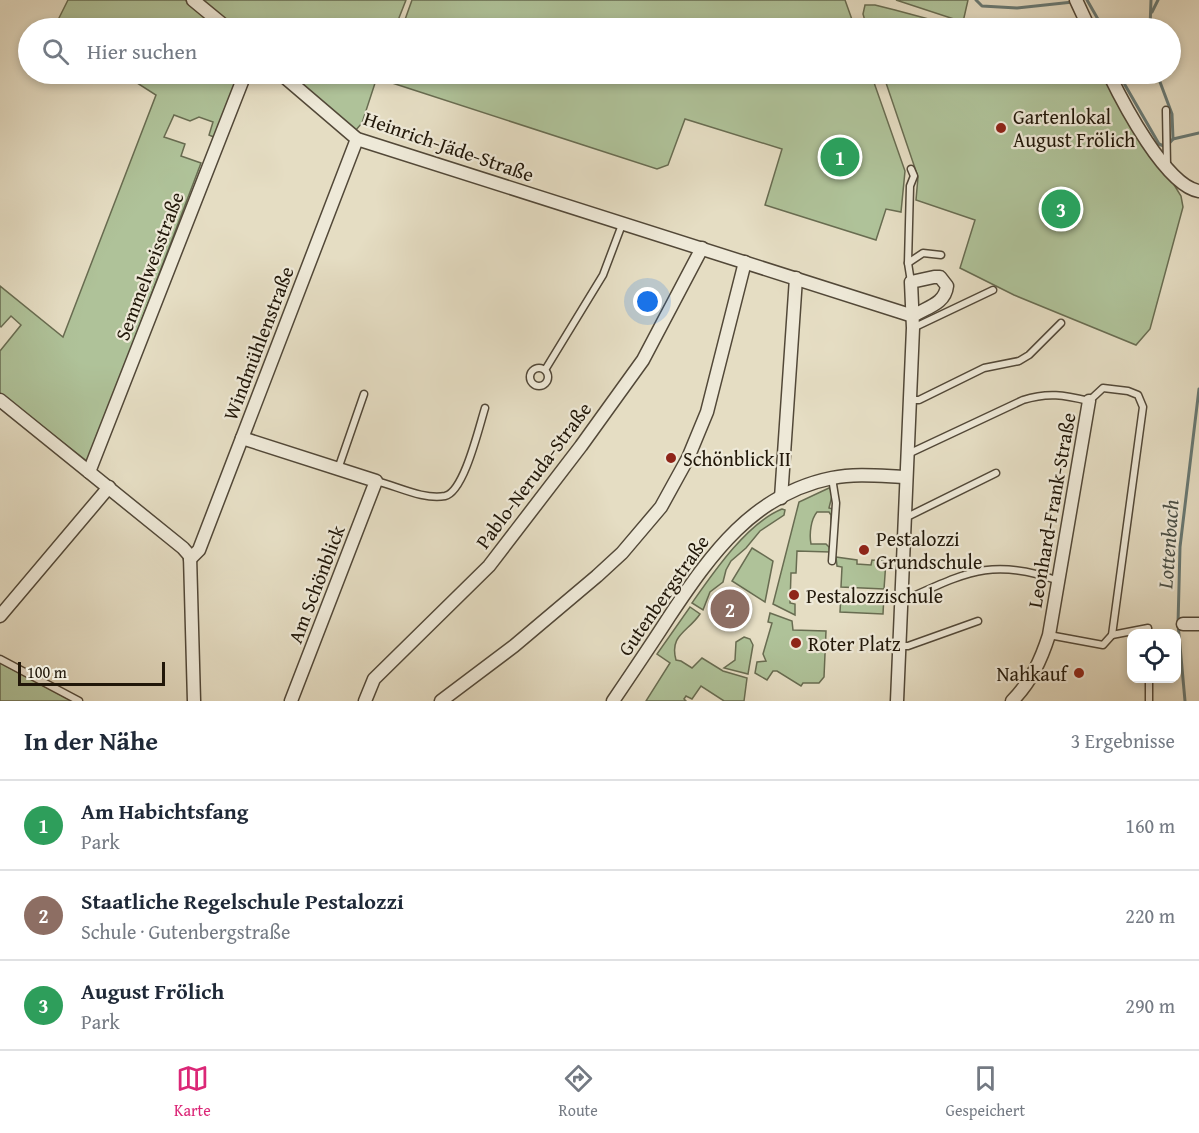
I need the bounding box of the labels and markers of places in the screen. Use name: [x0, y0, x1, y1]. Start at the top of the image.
place label: Gartenlokal August Frölich: [1013, 102, 1135, 154]
marker: Gartenlokal August Frölich: [994, 121, 1008, 135]
pin: 1: [820, 134, 860, 180]
pin: 3: [1042, 186, 1080, 232]
place label: Schönblick II: [683, 444, 791, 473]
marker: Schönblick II: [664, 451, 678, 465]
place label: Pestalozzi Grundschule: [876, 524, 982, 576]
marker: Pestalozzi Grundschule: [857, 543, 871, 557]
place label: Pestalozzischule: [806, 581, 943, 610]
pin: 2: [710, 586, 750, 632]
marker: Pestalozzischule: [787, 588, 801, 602]
place label: Roter Platz: [808, 629, 901, 658]
marker: Roter Platz: [789, 636, 803, 650]
place label: Nahkauf: [996, 659, 1070, 688]
marker: Nahkauf: [1072, 666, 1086, 680]

